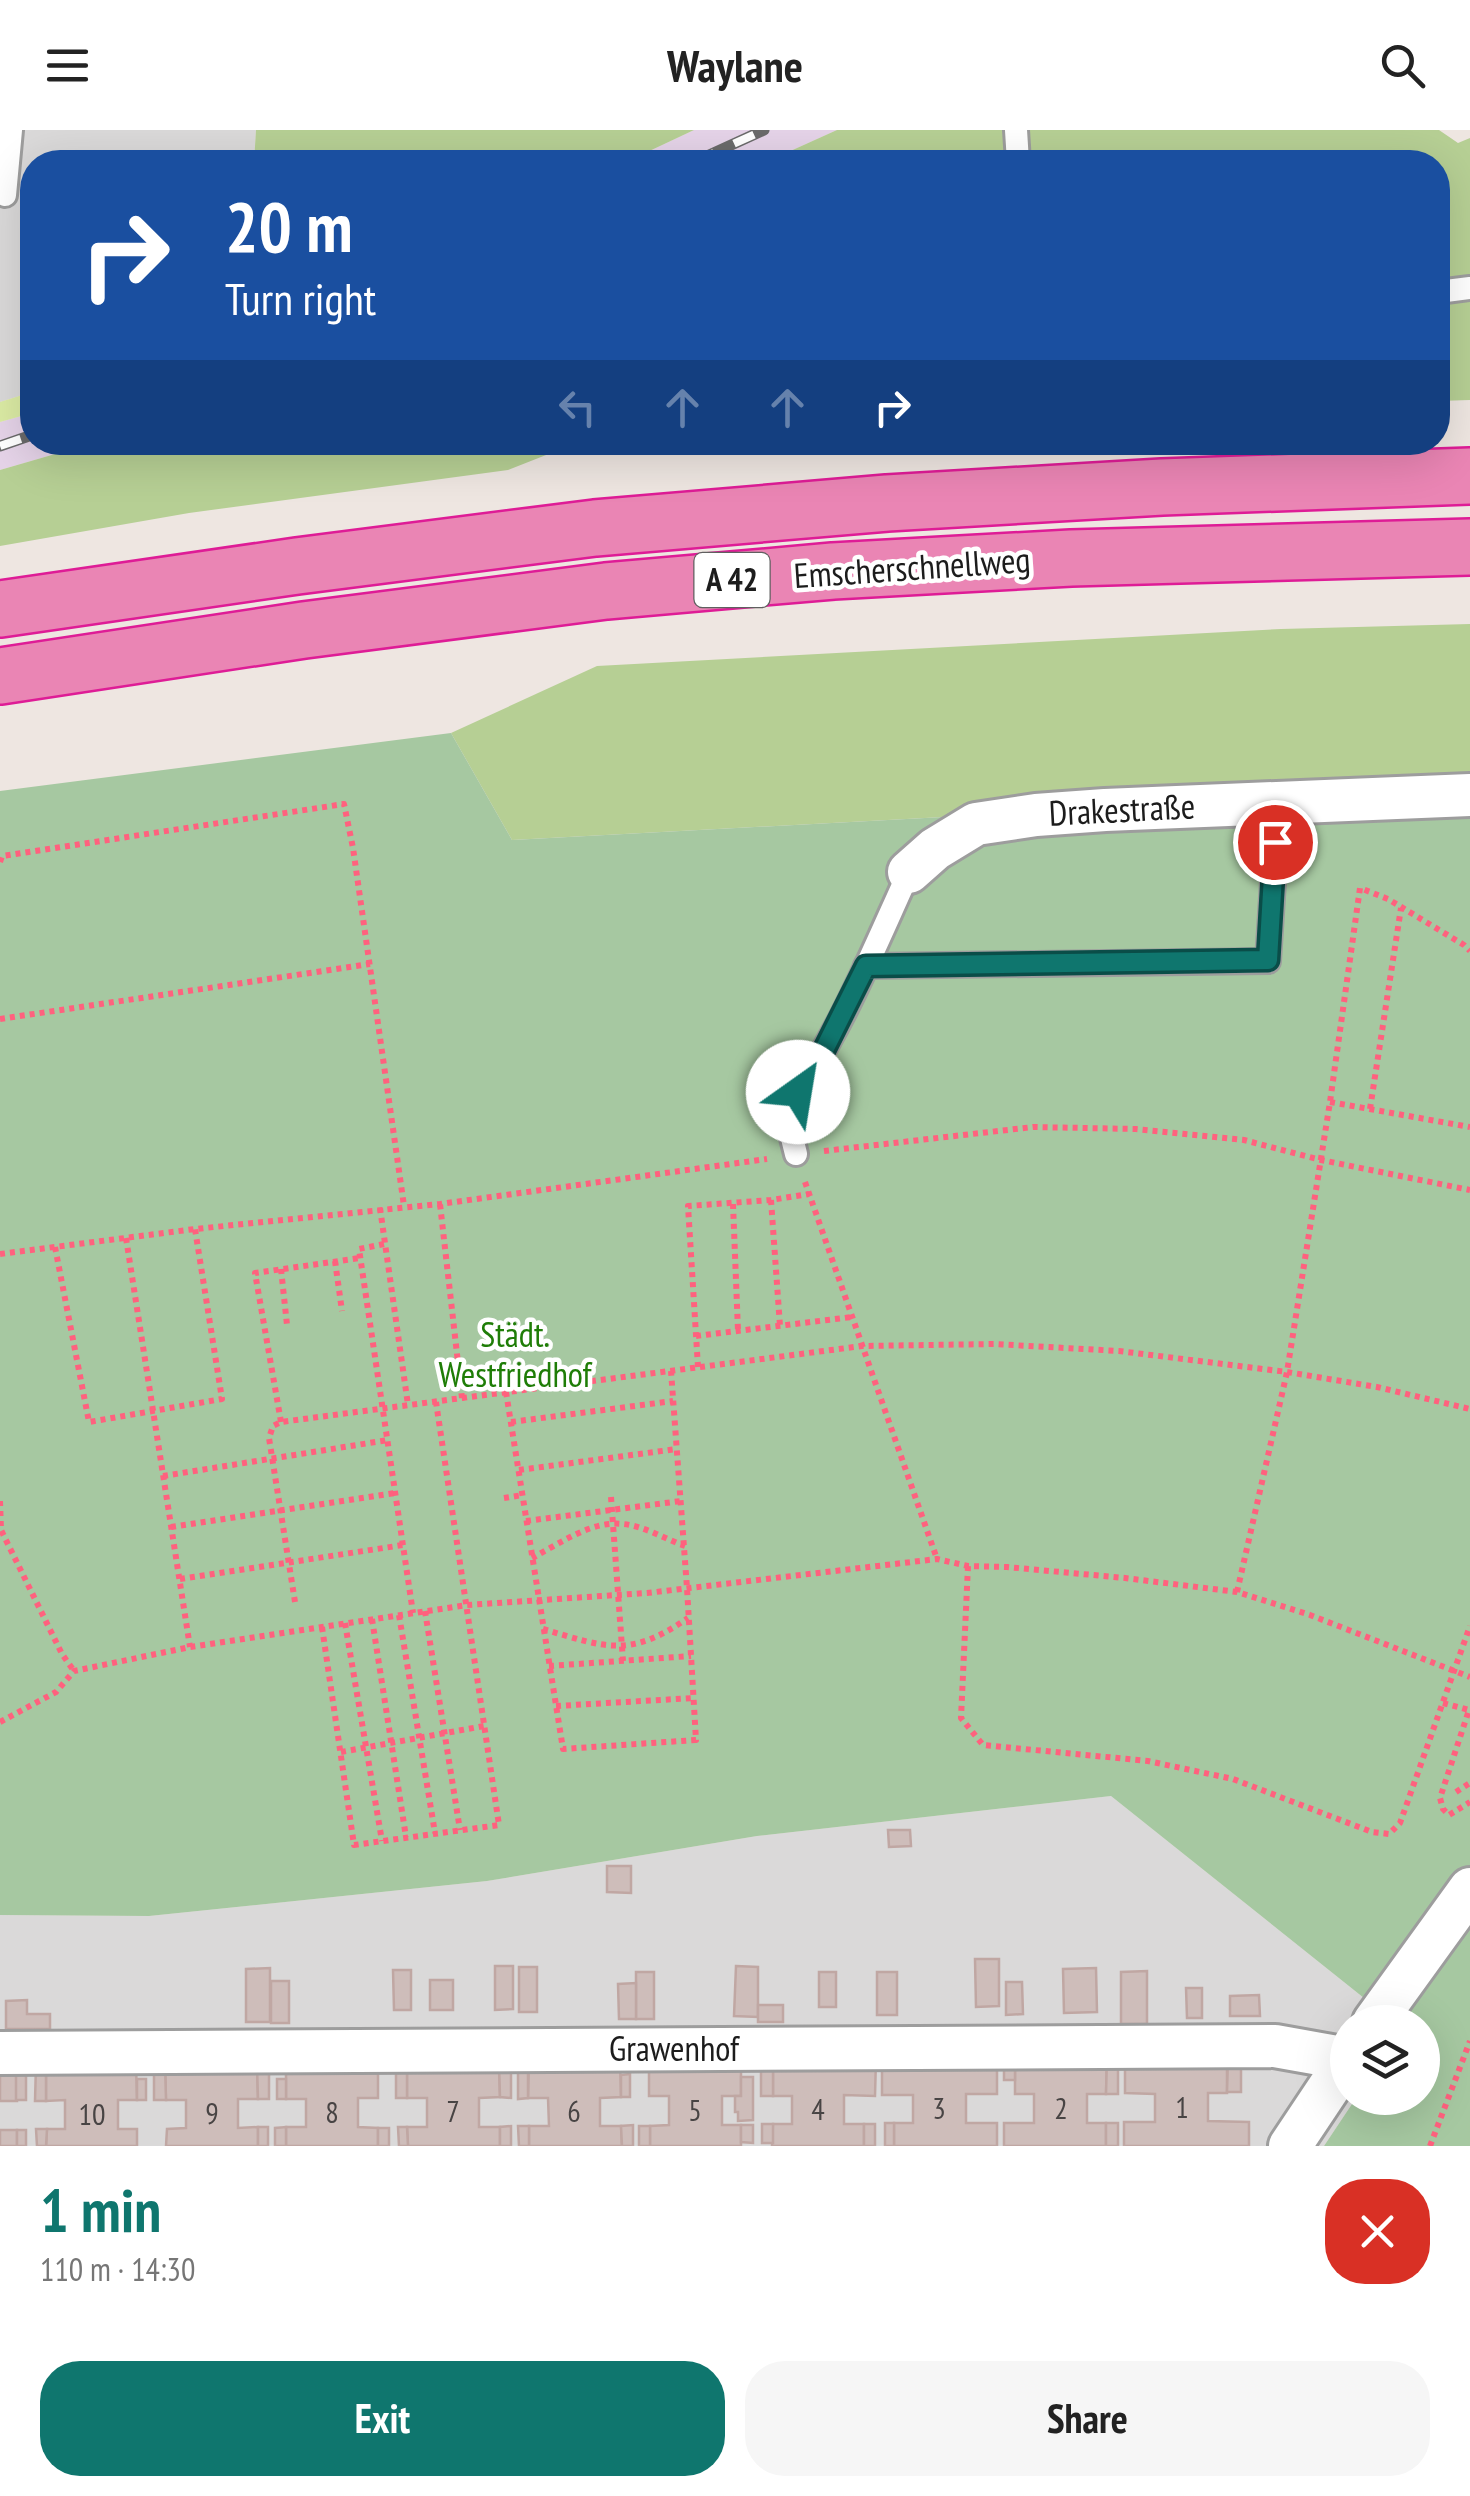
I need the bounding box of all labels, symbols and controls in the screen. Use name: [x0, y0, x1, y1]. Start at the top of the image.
text: Waylane: [667, 36, 803, 94]
icon: menu: [40, 38, 95, 93]
icon: search: [1375, 38, 1430, 93]
text: 20 m: [225, 181, 353, 271]
icon: right: [60, 190, 190, 320]
text: Turn right: [225, 269, 376, 327]
icon: left: [550, 380, 605, 435]
icon: ahead: [655, 380, 710, 435]
icon: ahead: [760, 380, 815, 435]
icon: right: [865, 380, 920, 435]
street label: Emscherschnellweg: [792, 536, 1032, 598]
road number: A 42: [694, 553, 770, 607]
street label: Drakestraße: [1048, 782, 1196, 836]
pin: [1233, 800, 1318, 885]
icon: arrive: [1248, 815, 1303, 870]
position arrow: [746, 1040, 850, 1144]
park label: Städt. Westfriedhof: [438, 1311, 594, 1397]
map controls: [1330, 2005, 1440, 2115]
button: layers: [1330, 2005, 1440, 2115]
street label: Grawenhof: [609, 2025, 741, 2071]
house number: 1: [1175, 2087, 1189, 2126]
house number: 3: [932, 2088, 946, 2127]
house number: 2: [1054, 2088, 1068, 2127]
house number: 4: [811, 2089, 825, 2128]
house number: 5: [688, 2090, 702, 2129]
house number: 7: [446, 2091, 460, 2130]
house number: 6: [567, 2091, 581, 2130]
house number: 8: [325, 2092, 339, 2131]
house number: 9: [205, 2093, 219, 2132]
house number: 10: [79, 2094, 106, 2133]
text: 1 min: [40, 2171, 161, 2249]
button: close: [1325, 2179, 1430, 2284]
text: 110 m · 14:30: [40, 2248, 195, 2290]
button: Exit: [40, 2361, 725, 2476]
button: Share: [745, 2361, 1430, 2476]

